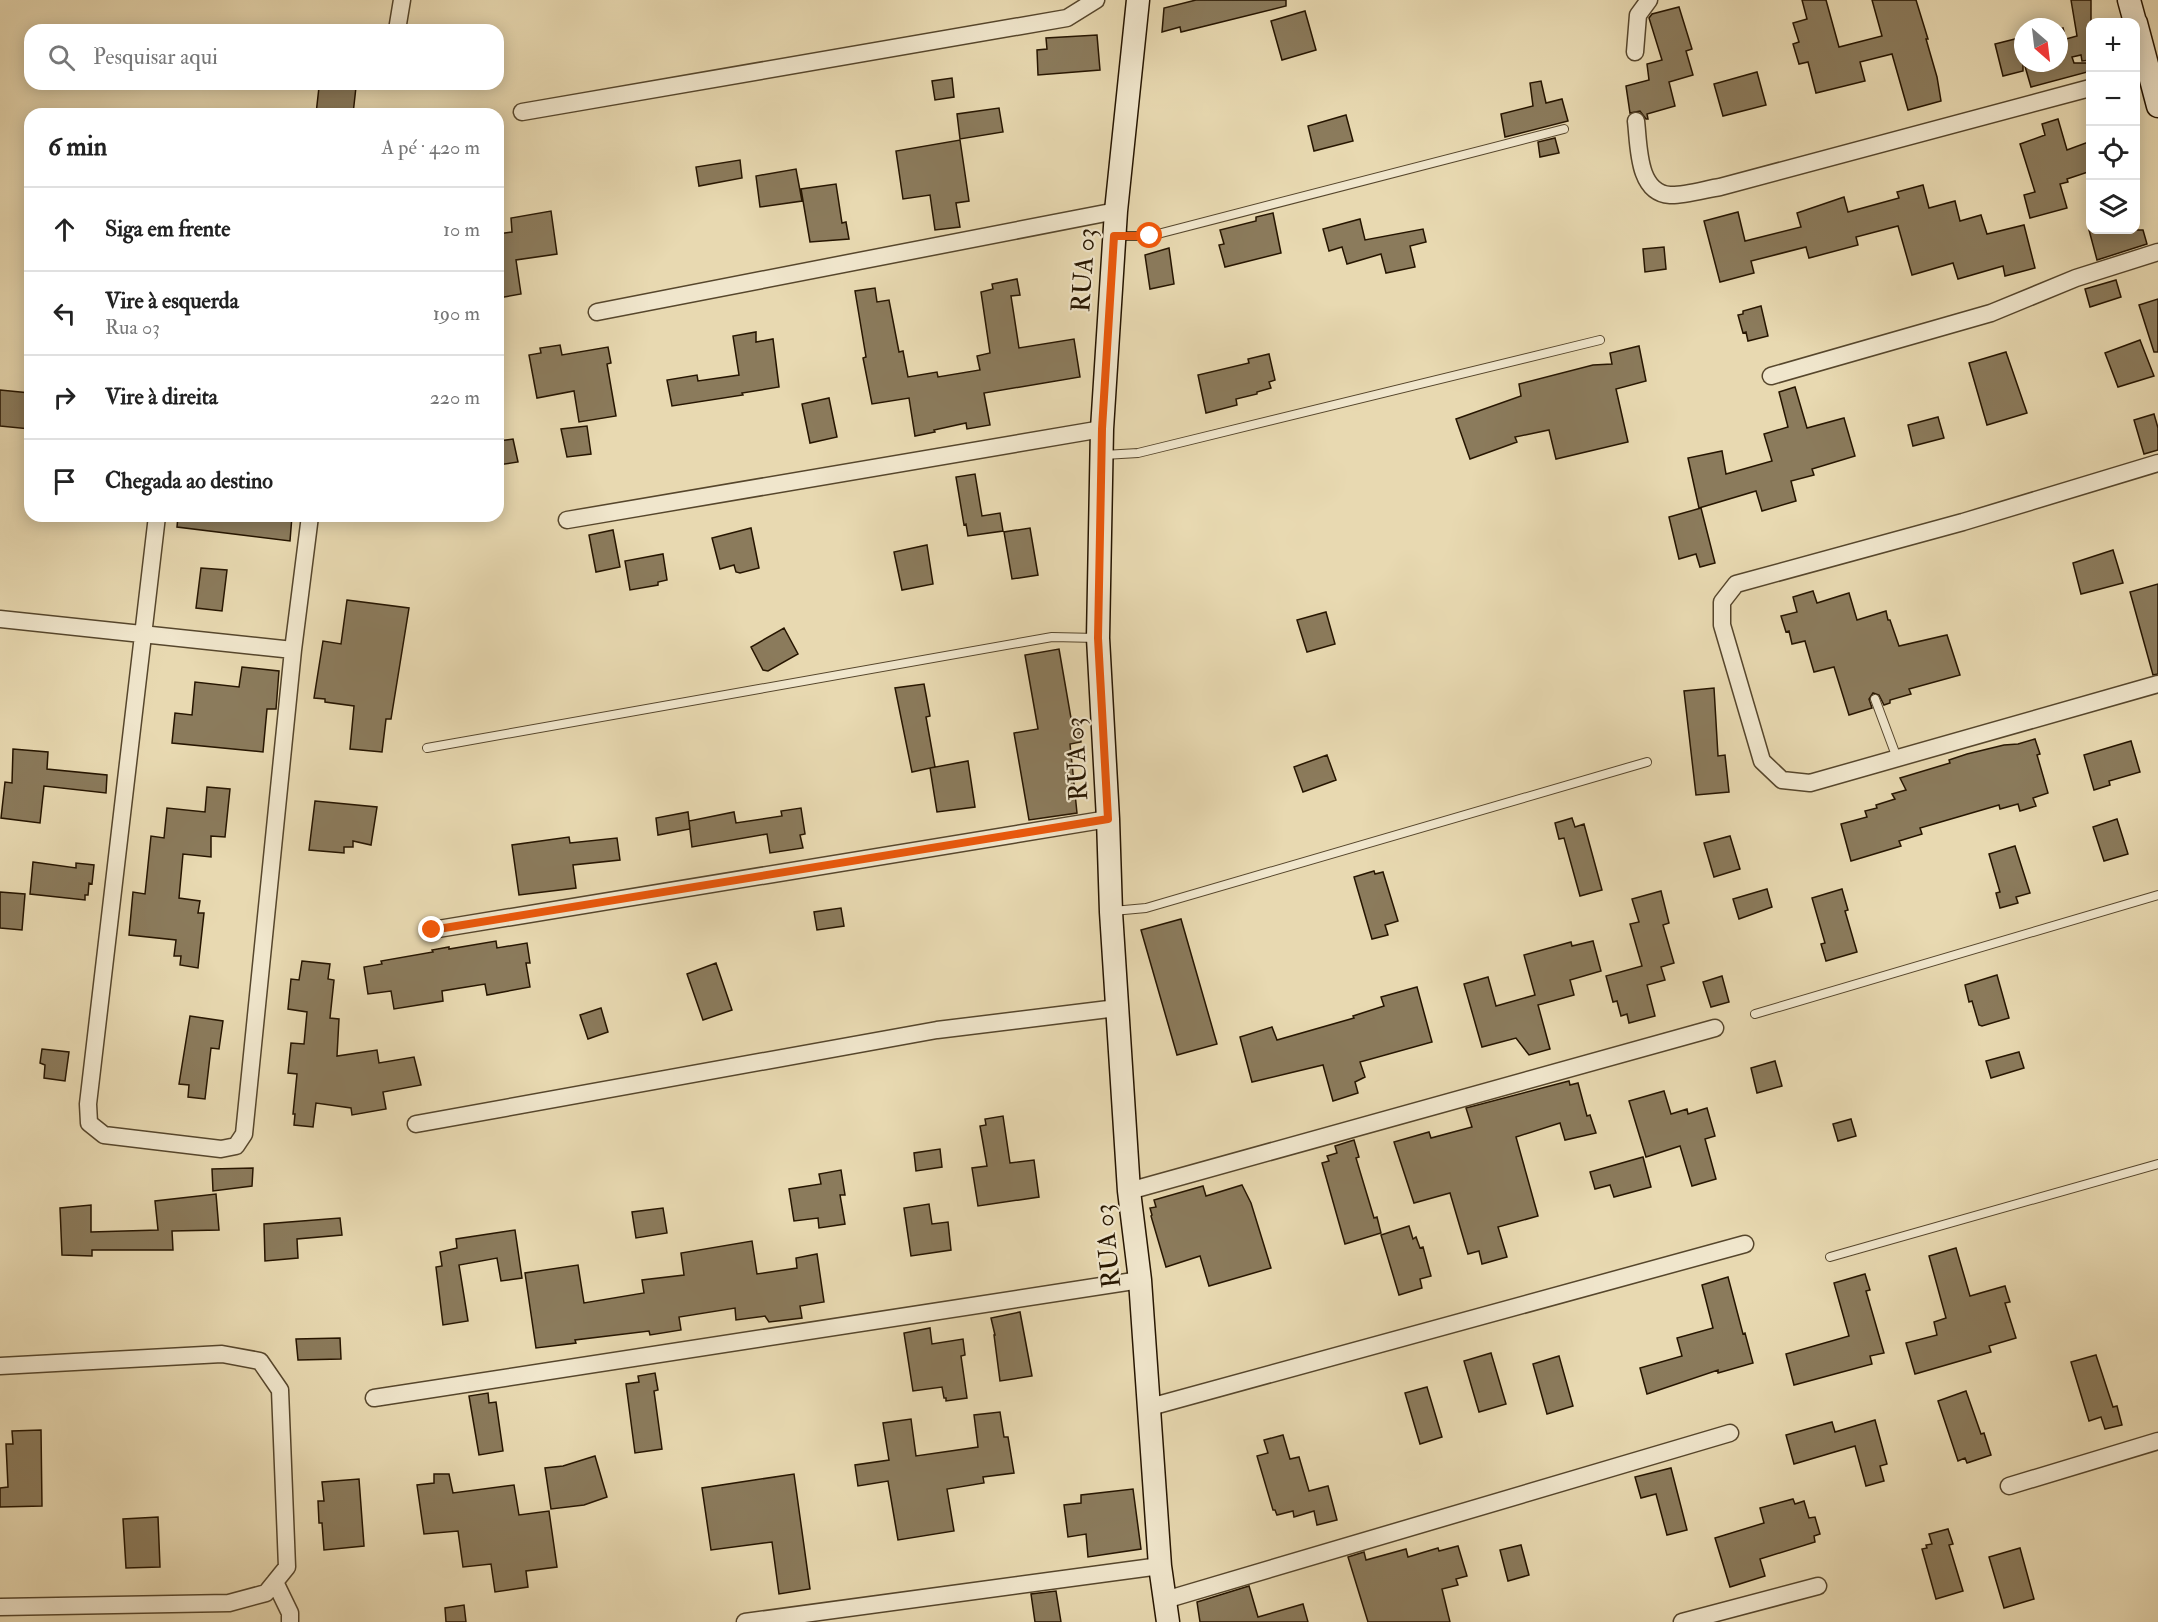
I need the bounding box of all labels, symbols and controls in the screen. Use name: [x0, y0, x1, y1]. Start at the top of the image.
north arrow: [2014, 18, 2068, 72]
map controls: [2086, 18, 2140, 234]
button: +: [2086, 18, 2140, 72]
search box: [24, 24, 504, 90]
icon: search: [45, 41, 78, 74]
text: Pesquisar aqui: [93, 43, 218, 71]
button: −: [2086, 72, 2140, 126]
button: locate: [2086, 126, 2140, 180]
text: 6 min: [48, 131, 107, 163]
text: A pé · 420 m: [381, 135, 480, 160]
button: layers: [2086, 180, 2140, 234]
icon: ahead: [48, 213, 81, 246]
text: Siga em frente: [105, 215, 230, 243]
text: 10 m: [443, 217, 480, 242]
route start: [1136, 222, 1162, 248]
street label: RUA 03: [1065, 227, 1103, 313]
text: Vire à esquerda: [105, 287, 239, 315]
icon: left: [48, 297, 81, 330]
text: 190 m: [433, 301, 480, 326]
text: Rua 03: [105, 315, 160, 340]
icon: right: [48, 381, 81, 414]
text: Vire à direita: [105, 383, 218, 411]
text: 220 m: [430, 385, 480, 410]
icon: arrive: [48, 465, 81, 498]
text: Chegada ao destino: [105, 467, 273, 495]
street label: RUA 03: [1059, 716, 1095, 802]
route end: [418, 916, 444, 942]
street label: RUA 03: [1088, 1202, 1128, 1289]

